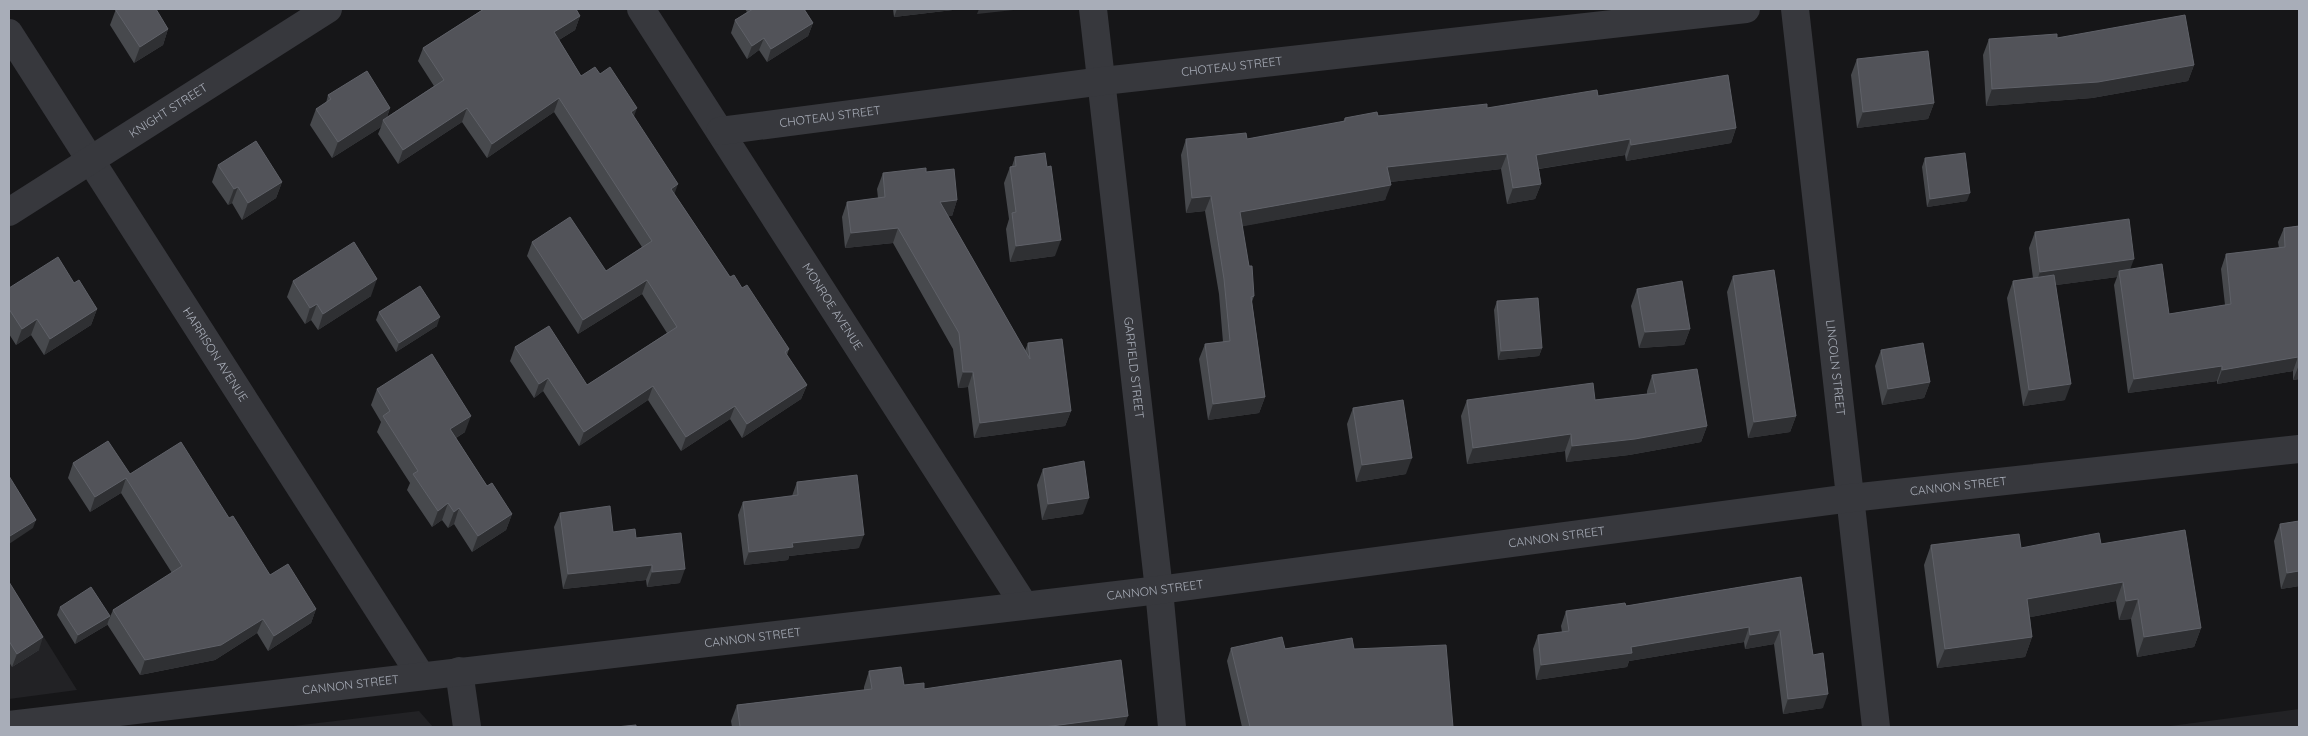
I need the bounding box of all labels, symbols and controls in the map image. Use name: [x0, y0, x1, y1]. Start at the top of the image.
street label: CHOTEAU STREET: [1180, 53, 1283, 79]
street label: KNIGHT STREET: [126, 80, 210, 141]
street label: CHOTEAU STREET: [778, 102, 882, 130]
street label: MONROE AVENUE: [799, 260, 866, 353]
street label: HARRISON AVENUE: [180, 304, 251, 405]
street label: GARFIELD STREET: [1121, 316, 1147, 419]
street label: LINCOLN STREET: [1823, 319, 1849, 416]
street label: CANNON STREET: [1909, 473, 2007, 499]
street label: CANNON STREET: [1507, 523, 1606, 550]
street label: CANNON STREET: [1106, 576, 1204, 603]
street label: CANNON STREET: [704, 624, 802, 650]
street label: CANNON STREET: [301, 671, 400, 698]

